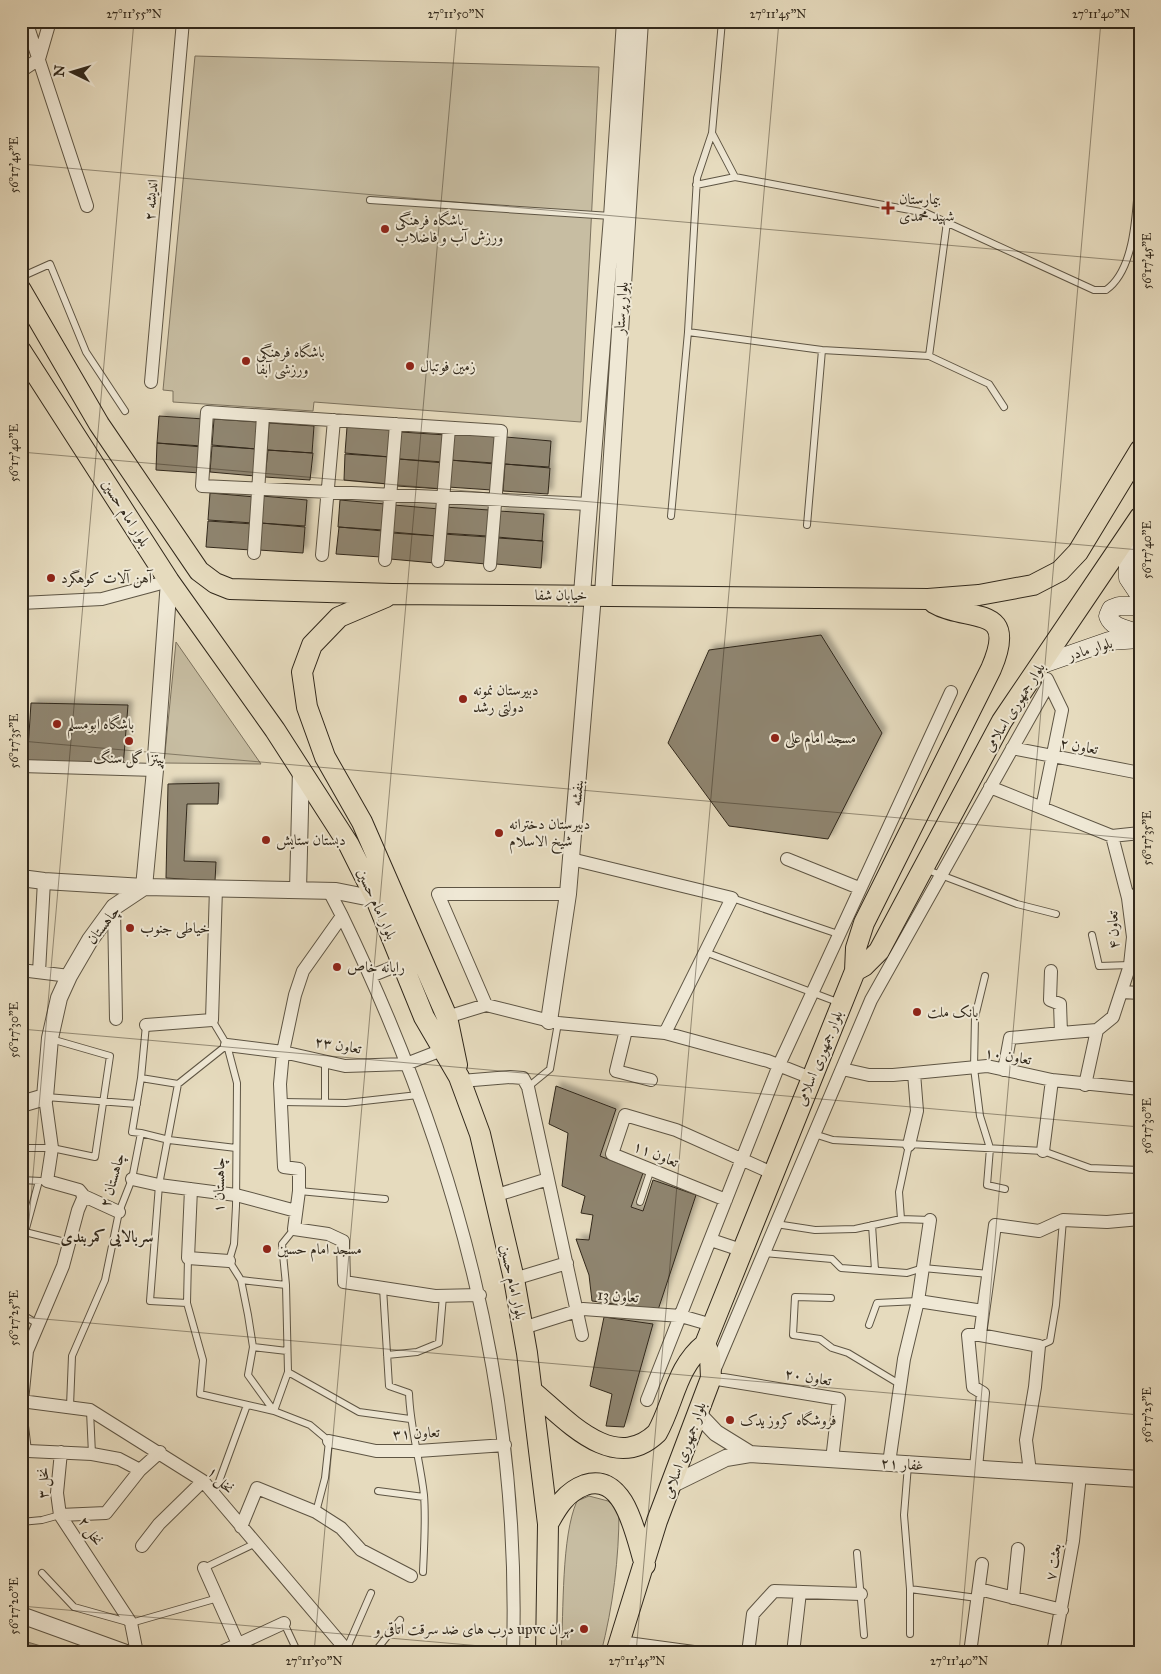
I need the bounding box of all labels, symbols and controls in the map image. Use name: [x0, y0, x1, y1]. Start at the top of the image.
text: 27°11'55"N: [106, 7, 162, 21]
text: 27°11'50"N: [427, 7, 485, 21]
text: 27°11'45"N: [750, 7, 806, 21]
text: 27°11'40"N: [1072, 7, 1130, 21]
north arrow: [48, 48, 98, 98]
text: N: [51, 64, 69, 78]
text: 56°17'45"E: [7, 136, 21, 193]
street label: اندیشه ۲: [140, 179, 162, 221]
place label: بیمارستان شهید محمدی: [899, 190, 955, 226]
marker: بیمارستان شهید محمدی: [881, 201, 895, 215]
place label: باشگاه فرهنگی ورزش آب و فاضلاب: [395, 210, 503, 246]
marker: باشگاه فرهنگی ورزش آب و فاضلاب: [379, 223, 391, 235]
text: 56°17'45"E: [1140, 232, 1154, 289]
street label: بلوار پرستار: [610, 281, 633, 337]
place label: باشگاه فرهنگی ورزشی آبفا: [256, 342, 325, 380]
marker: باشگاه فرهنگی ورزشی آبفا: [240, 355, 252, 367]
place label: زمین فوتبال: [420, 357, 476, 375]
marker: زمین فوتبال: [404, 360, 416, 372]
text: 56°17'40"E: [7, 424, 21, 482]
street label: بلوار امام حسین: [95, 476, 154, 552]
text: 56°17'40"E: [1140, 521, 1154, 579]
place label: آهن آلات کوهگرد: [61, 569, 154, 588]
marker: آهن آلات کوهگرد: [45, 572, 57, 584]
street label: خیابان شفا: [535, 586, 587, 604]
street label: بلوار مادر: [1063, 634, 1115, 665]
street label: بلوار جمهوری اسلامی: [979, 659, 1049, 755]
place label: دبیرستان نمونه دولتی رشد: [473, 681, 539, 718]
marker: دبیرستان نمونه دولتی رشد: [457, 693, 469, 705]
text: 56°17'35"E: [7, 713, 21, 768]
place label: باشگاه ابومسلم: [67, 714, 134, 739]
marker: باشگاه ابومسلم: [51, 718, 63, 730]
place label: مسجد امام علی: [785, 729, 856, 751]
marker: مسجد امام علی: [769, 732, 781, 744]
street label: تعاون ۲: [1059, 734, 1100, 758]
marker: پیتزا گل سنگ: [123, 735, 135, 747]
place label: پیتزا گل سنگ: [93, 748, 165, 769]
street label: بنفشه: [567, 779, 587, 807]
text: 56°17'35"E: [1140, 810, 1154, 865]
place label: دبیرستان دخترانه شیخ الاسلام: [509, 815, 590, 855]
marker: دبیرستان دخترانه شیخ الاسلام: [493, 827, 505, 839]
place label: دبستان ستایش: [276, 831, 346, 850]
marker: دبستان ستایش: [260, 834, 272, 846]
street label: بلوار امام حسین: [350, 866, 401, 944]
street label: چاهستان: [83, 902, 125, 949]
street label: تعاون ۴: [1103, 910, 1123, 949]
place label: خیاطی جنوب: [140, 919, 210, 939]
marker: خیاطی جنوب: [124, 922, 136, 934]
place label: رایانه خاص: [347, 958, 405, 976]
marker: رایانه خاص: [331, 961, 343, 973]
text: 56°17'30"E: [7, 1002, 21, 1058]
place label: بانک ملت: [927, 1003, 979, 1021]
marker: بانک ملت: [911, 1006, 923, 1018]
street label: بلوار جمهوری اسلامی: [792, 1007, 846, 1108]
street label: تعاون ۲۳: [313, 1032, 363, 1058]
street label: تعاون ۱۰: [983, 1043, 1033, 1069]
text: 56°17'30"E: [1140, 1098, 1154, 1154]
street label: تعاون ۱۱: [631, 1137, 681, 1171]
street label: چاهستان ۲: [96, 1151, 130, 1210]
street label: چاهستان ۱: [210, 1157, 230, 1213]
district label: سربالایی کمربندی: [60, 1227, 154, 1248]
place label: مسجد امام حسین: [277, 1240, 362, 1262]
marker: مسجد امام حسین: [261, 1243, 273, 1255]
street label: بلوار امام حسین: [492, 1243, 530, 1322]
street label: تعاون 13: [597, 1286, 639, 1306]
text: 56°17'25"E: [7, 1290, 21, 1346]
street label: تعاون ۲۰: [783, 1364, 833, 1390]
text: 56°17'25"E: [1140, 1387, 1154, 1443]
street label: بلوار جمهوری اسلامی: [658, 1399, 710, 1501]
place label: فروشگاه کروز یدک: [740, 1410, 836, 1430]
marker: فروشگاه کروز یدک: [724, 1414, 736, 1426]
street label: تعاون ۳۱: [392, 1423, 440, 1443]
street label: غفار ۲۱: [880, 1454, 924, 1474]
street label: نخل ۱: [202, 1462, 238, 1499]
street label: نخل ۳: [34, 1467, 54, 1499]
street label: نخل ۲: [73, 1513, 107, 1550]
street label: بعثت ۷: [1041, 1542, 1065, 1582]
text: 56°17'20"E: [7, 1577, 21, 1635]
place label: درب های ضد سرقت اتاقی و upvc مهران: [372, 1620, 574, 1639]
marker: درب های ضد سرقت اتاقی و upvc مهران: [578, 1623, 590, 1635]
text: 27°11'50"N: [285, 1654, 343, 1668]
text: 27°11'45"N: [609, 1654, 665, 1668]
text: 27°11'40"N: [930, 1654, 988, 1668]

